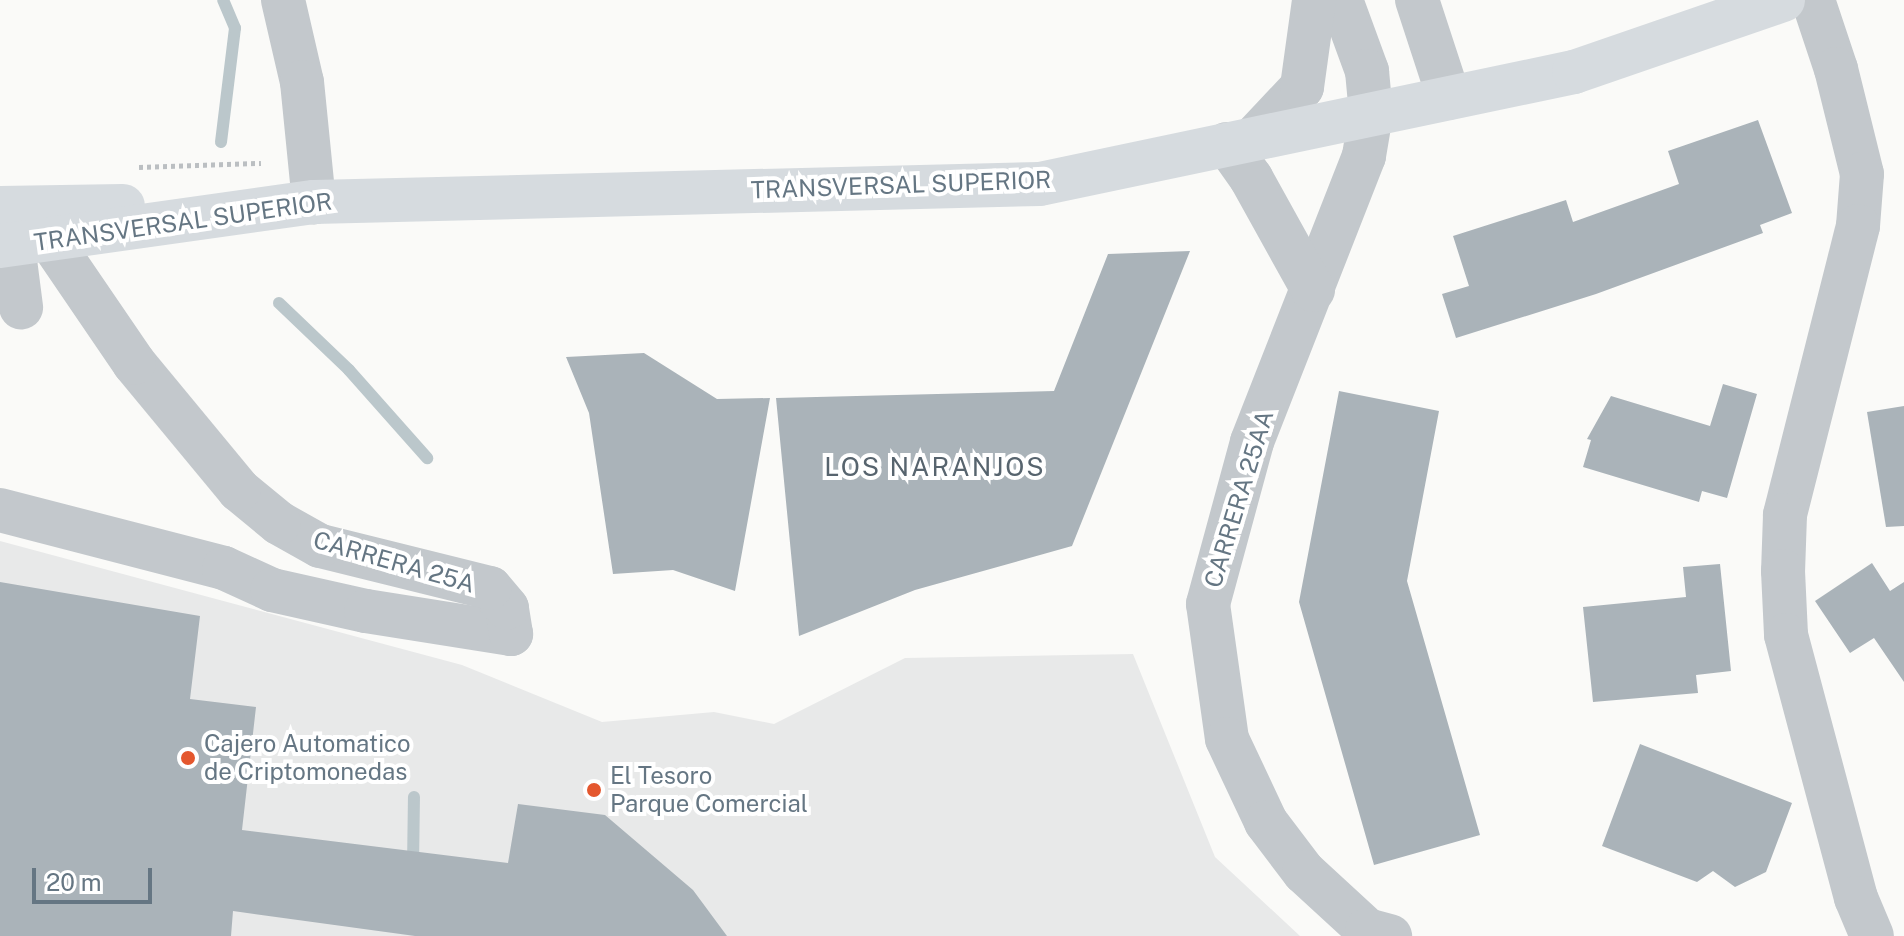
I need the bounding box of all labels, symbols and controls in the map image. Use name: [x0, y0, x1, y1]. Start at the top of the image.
street label: TRANSVERSAL SUPERIOR: [750, 165, 1052, 205]
street label: TRANSVERSAL SUPERIOR: [32, 187, 334, 257]
street label: CARRERA 25AA: [1198, 407, 1280, 591]
district label: LOS NARANJOS: [824, 451, 1046, 483]
street label: CARRERA 25A: [310, 525, 478, 599]
place label: Cajero Automatico de Criptomonedas: [204, 730, 411, 786]
marker: Cajero Automatico de Criptomonedas: [179, 749, 197, 767]
place label: El Tesoro Parque Comercial: [610, 762, 808, 818]
marker: El Tesoro Parque Comercial: [585, 781, 603, 799]
scale bar: [36, 852, 156, 902]
text: 20 m: [46, 868, 102, 896]

